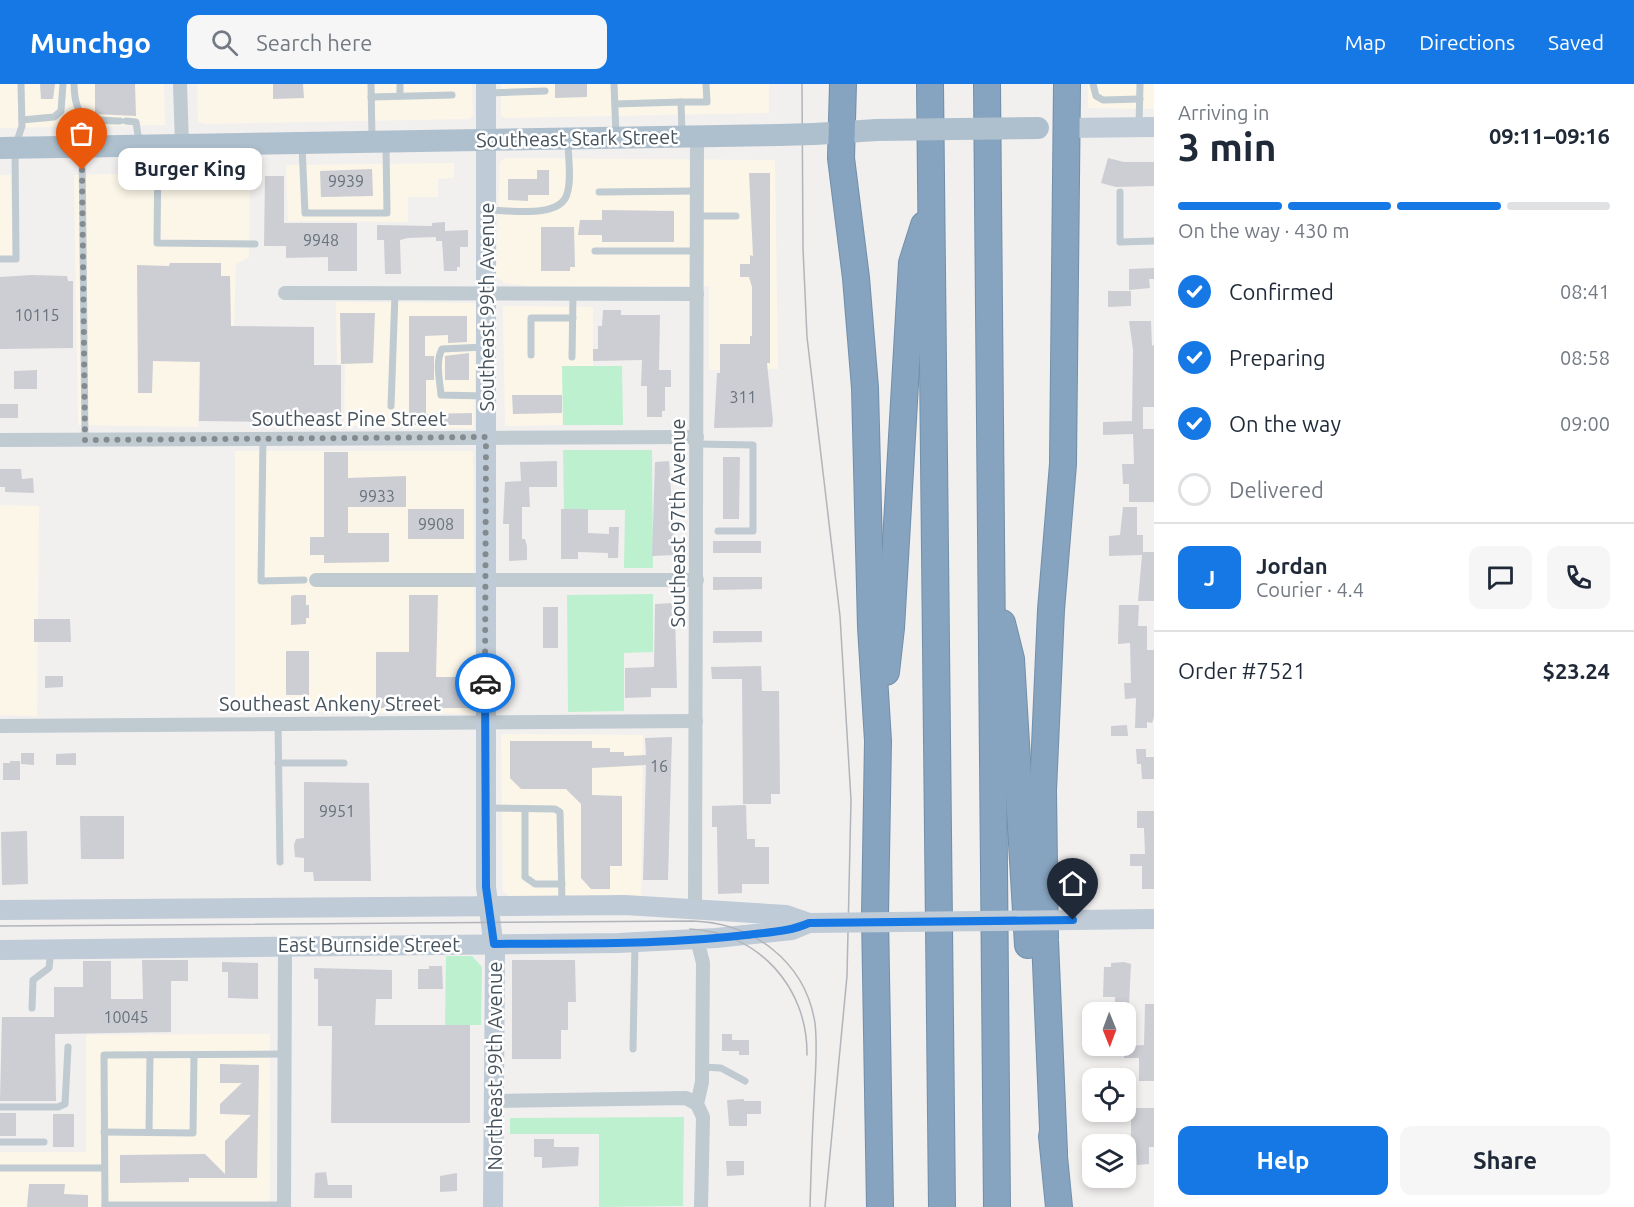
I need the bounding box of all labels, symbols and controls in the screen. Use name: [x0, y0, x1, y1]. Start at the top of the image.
search box: [187, 15, 607, 69]
icon: search: [208, 26, 241, 59]
text: Munchgo: [30, 27, 151, 58]
text: Search here: [256, 30, 372, 55]
text: Map: [1345, 30, 1386, 54]
text: Directions: [1419, 30, 1515, 54]
text: Saved: [1548, 30, 1604, 54]
text: Arriving in: [1178, 101, 1269, 124]
pin: [56, 108, 107, 170]
icon: bag: [65, 117, 98, 150]
text: 09:11–09:16: [1489, 123, 1610, 148]
street label: Southeast Stark Street: [476, 125, 678, 151]
text: 3 min: [1178, 125, 1277, 168]
callout: Burger King: [118, 149, 262, 191]
text: Burger King: [134, 157, 246, 180]
house number: 9939: [328, 172, 364, 190]
street label: Southeast 99th Avenue: [475, 202, 498, 412]
text: On the way · 430 m: [1178, 219, 1350, 242]
house number: 9948: [303, 231, 339, 249]
icon: check: [1178, 275, 1211, 308]
text: Confirmed: [1229, 279, 1334, 304]
text: 08:41: [1560, 280, 1610, 303]
house number: 10115: [14, 306, 60, 324]
icon: check: [1178, 341, 1211, 374]
text: Preparing: [1229, 345, 1326, 370]
text: 08:58: [1560, 346, 1610, 369]
house number: 311: [729, 388, 757, 406]
street label: Southeast Pine Street: [251, 407, 447, 430]
icon: check: [1178, 407, 1211, 440]
text: On the way: [1229, 411, 1341, 436]
text: 09:00: [1560, 412, 1610, 435]
street label: Southeast 97th Avenue: [666, 418, 689, 628]
text: Delivered: [1229, 477, 1324, 502]
house number: 9933: [359, 487, 395, 505]
house number: 9908: [418, 515, 454, 533]
button: chat: [1469, 546, 1532, 609]
button: phone: [1547, 546, 1610, 609]
text: Jordan: [1256, 553, 1328, 578]
text: J: [1204, 565, 1215, 590]
text: Courier · 4.4: [1256, 578, 1364, 601]
courier: [455, 653, 515, 713]
text: Order #7521: [1178, 658, 1306, 683]
text: $23.24: [1543, 658, 1610, 683]
icon: car: [469, 667, 502, 700]
street label: Southeast Ankeny Street: [219, 692, 441, 715]
house number: 16: [650, 757, 668, 775]
house number: 9951: [319, 802, 355, 820]
pin: [1047, 858, 1098, 920]
icon: home: [1056, 867, 1089, 900]
street label: East Burnside Street: [278, 933, 460, 956]
street label: Northeast 99th Avenue: [483, 961, 506, 1171]
north arrow: [1082, 1002, 1136, 1056]
map controls: [1082, 1002, 1136, 1188]
house number: 10045: [103, 1008, 149, 1026]
button: locate: [1082, 1068, 1136, 1122]
button: Help: [1178, 1126, 1388, 1195]
button: Share: [1400, 1126, 1610, 1195]
button: layers: [1082, 1134, 1136, 1188]

